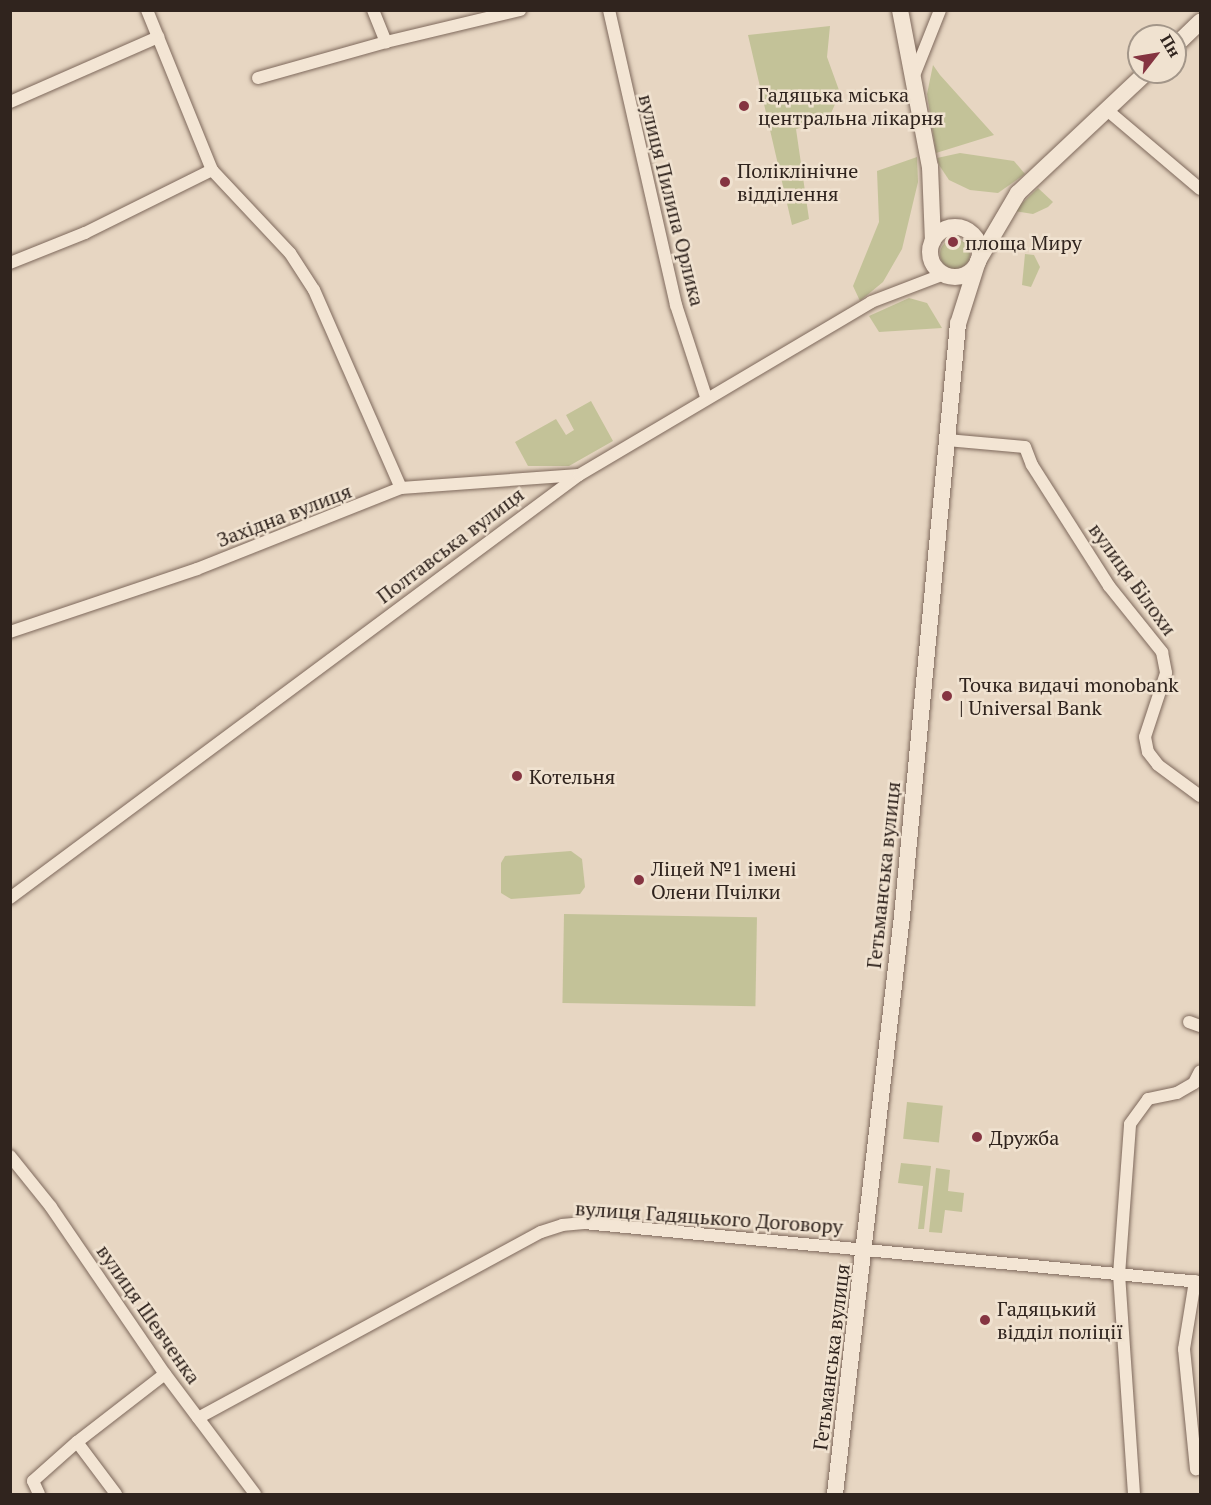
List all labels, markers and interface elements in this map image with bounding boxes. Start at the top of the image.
north arrow [1127,24,1187,84]
text: Пн [1155,30,1186,61]
place label: Гадяцька міська центральна лікарня [758,83,944,130]
street label: вулиця Пилипа Орлика [634,92,710,308]
marker: Гадяцька міська центральна лікарня [735,97,753,115]
place label: Поліклінічне відділення [737,158,858,205]
marker: Поліклінічне відділення [718,175,732,189]
place label: площа Миру [965,230,1082,254]
marker: площа Миру [946,235,960,249]
street label: Західна вулиця [213,478,355,552]
street label: Полтавська вулиця [372,482,528,608]
street label: вулиця Білохи [1084,518,1182,640]
place label: Точка видачі monobank | Universal Bank [959,672,1179,719]
marker: Точка видачі monobank | Universal Bank [940,689,954,703]
place label: Котельня [529,764,615,788]
marker: Котельня [510,769,524,783]
street label: Гетьманська вулиця [861,780,905,970]
place label: Ліцей №1 імені Олени Пчілки [651,856,797,903]
marker: Ліцей №1 імені Олени Пчілки [632,873,646,887]
place label: Дружба [989,1125,1059,1149]
marker: Дружба [970,1130,984,1144]
street label: вулиця Гадяцького Договору [574,1196,844,1238]
street label: вулиця Шевченка [92,1240,206,1388]
street label: Гетьманська вулиця [808,1262,854,1452]
place label: Гадяцький відділ поліції [997,1296,1123,1343]
marker: Гадяцький відділ поліції [978,1313,992,1327]

